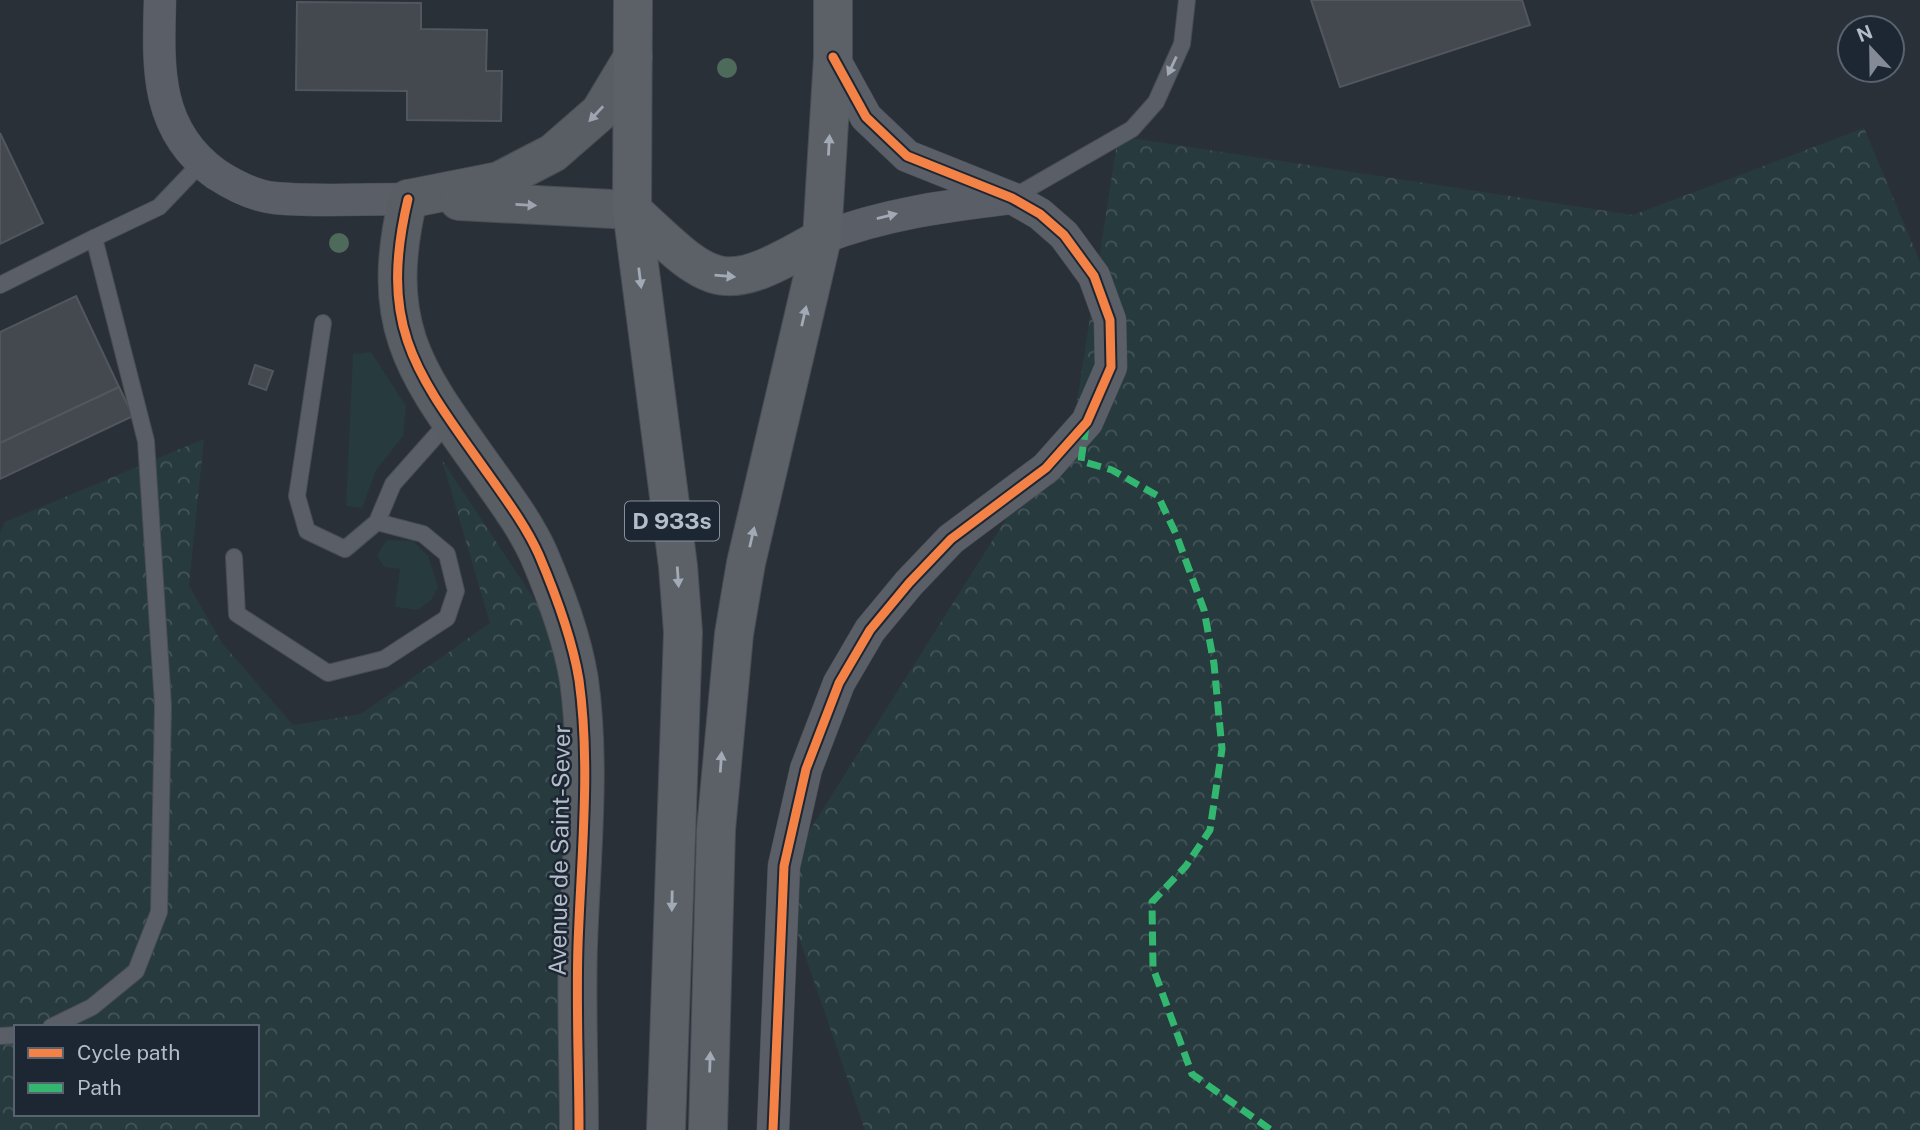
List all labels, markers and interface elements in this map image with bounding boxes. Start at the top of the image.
north arrow [1836,14,1906,84]
text: N [1854,20,1876,46]
one-way arrow [1166,56,1178,76]
one-way arrow [588,105,604,122]
one-way arrow [823,134,834,156]
one-way arrow [515,200,537,211]
one-way arrow [876,210,898,221]
one-way arrow [635,267,646,289]
one-way arrow [715,271,737,282]
one-way arrow [799,305,810,327]
road number: D 933s [625,502,719,540]
one-way arrow [746,526,757,548]
one-way arrow [673,566,684,588]
street label: Avenue de Saint-Sever [543,724,575,976]
one-way arrow [716,751,727,773]
one-way arrow [666,890,677,912]
legend [14,1025,259,1116]
text: Cycle path [77,1040,180,1065]
one-way arrow [704,1051,716,1073]
text: Path [77,1075,122,1100]

